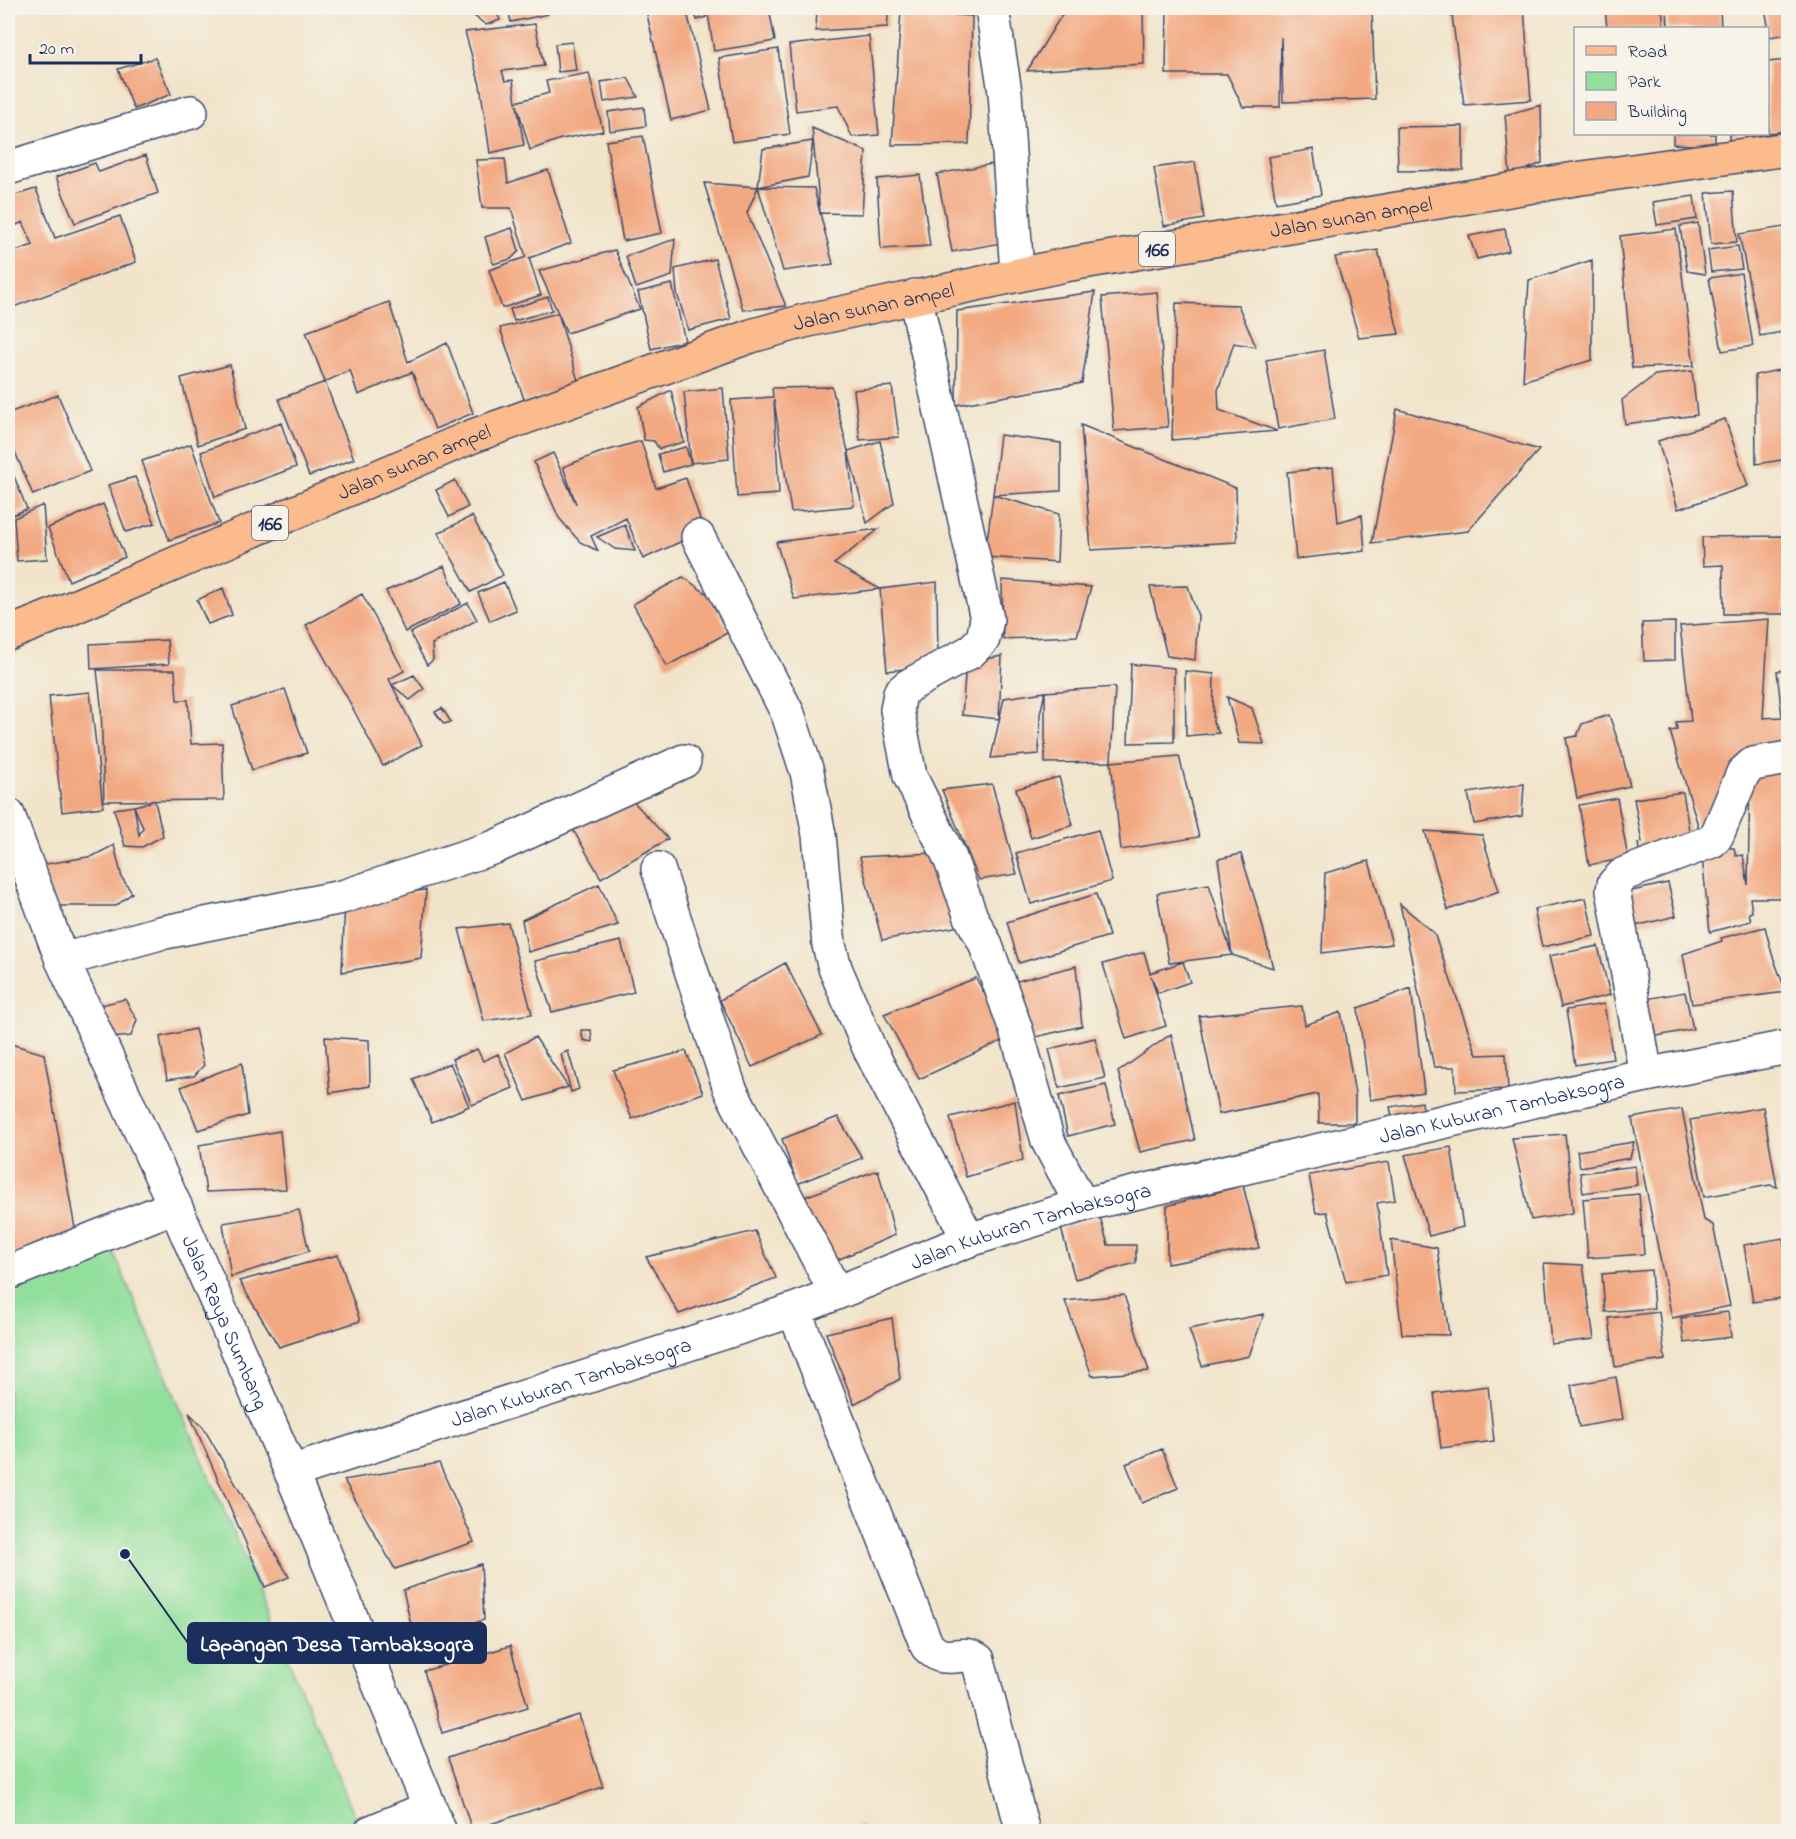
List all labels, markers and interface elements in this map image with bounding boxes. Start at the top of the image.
scale bar [30,27,141,65]
legend [1574,27,1769,135]
text: 20 m [39,37,74,63]
text: Road [1628,40,1667,66]
text: Park [1628,70,1661,96]
text: Building [1627,100,1687,127]
street label: Jalan sunan ampel [1268,190,1435,247]
road number: 166 [1139,232,1175,266]
street label: Jalan sunan ampel [790,276,957,340]
street label: Jalan sunan ampel [333,418,495,509]
road number: 166 [252,506,288,540]
street label: Jalan Kuburan Tambaksogra [1377,1067,1628,1153]
street label: Jalan Kuburan Tambaksogra [906,1177,1154,1279]
street label: Jalan Raya Sumbang [173,1231,275,1415]
street label: Jalan Kuburan Tambaksogra [447,1331,696,1437]
callout: Lapangan Desa Tambaksogra [188,1623,486,1663]
text: Lapangan Desa Tambaksogra [200,1630,474,1663]

